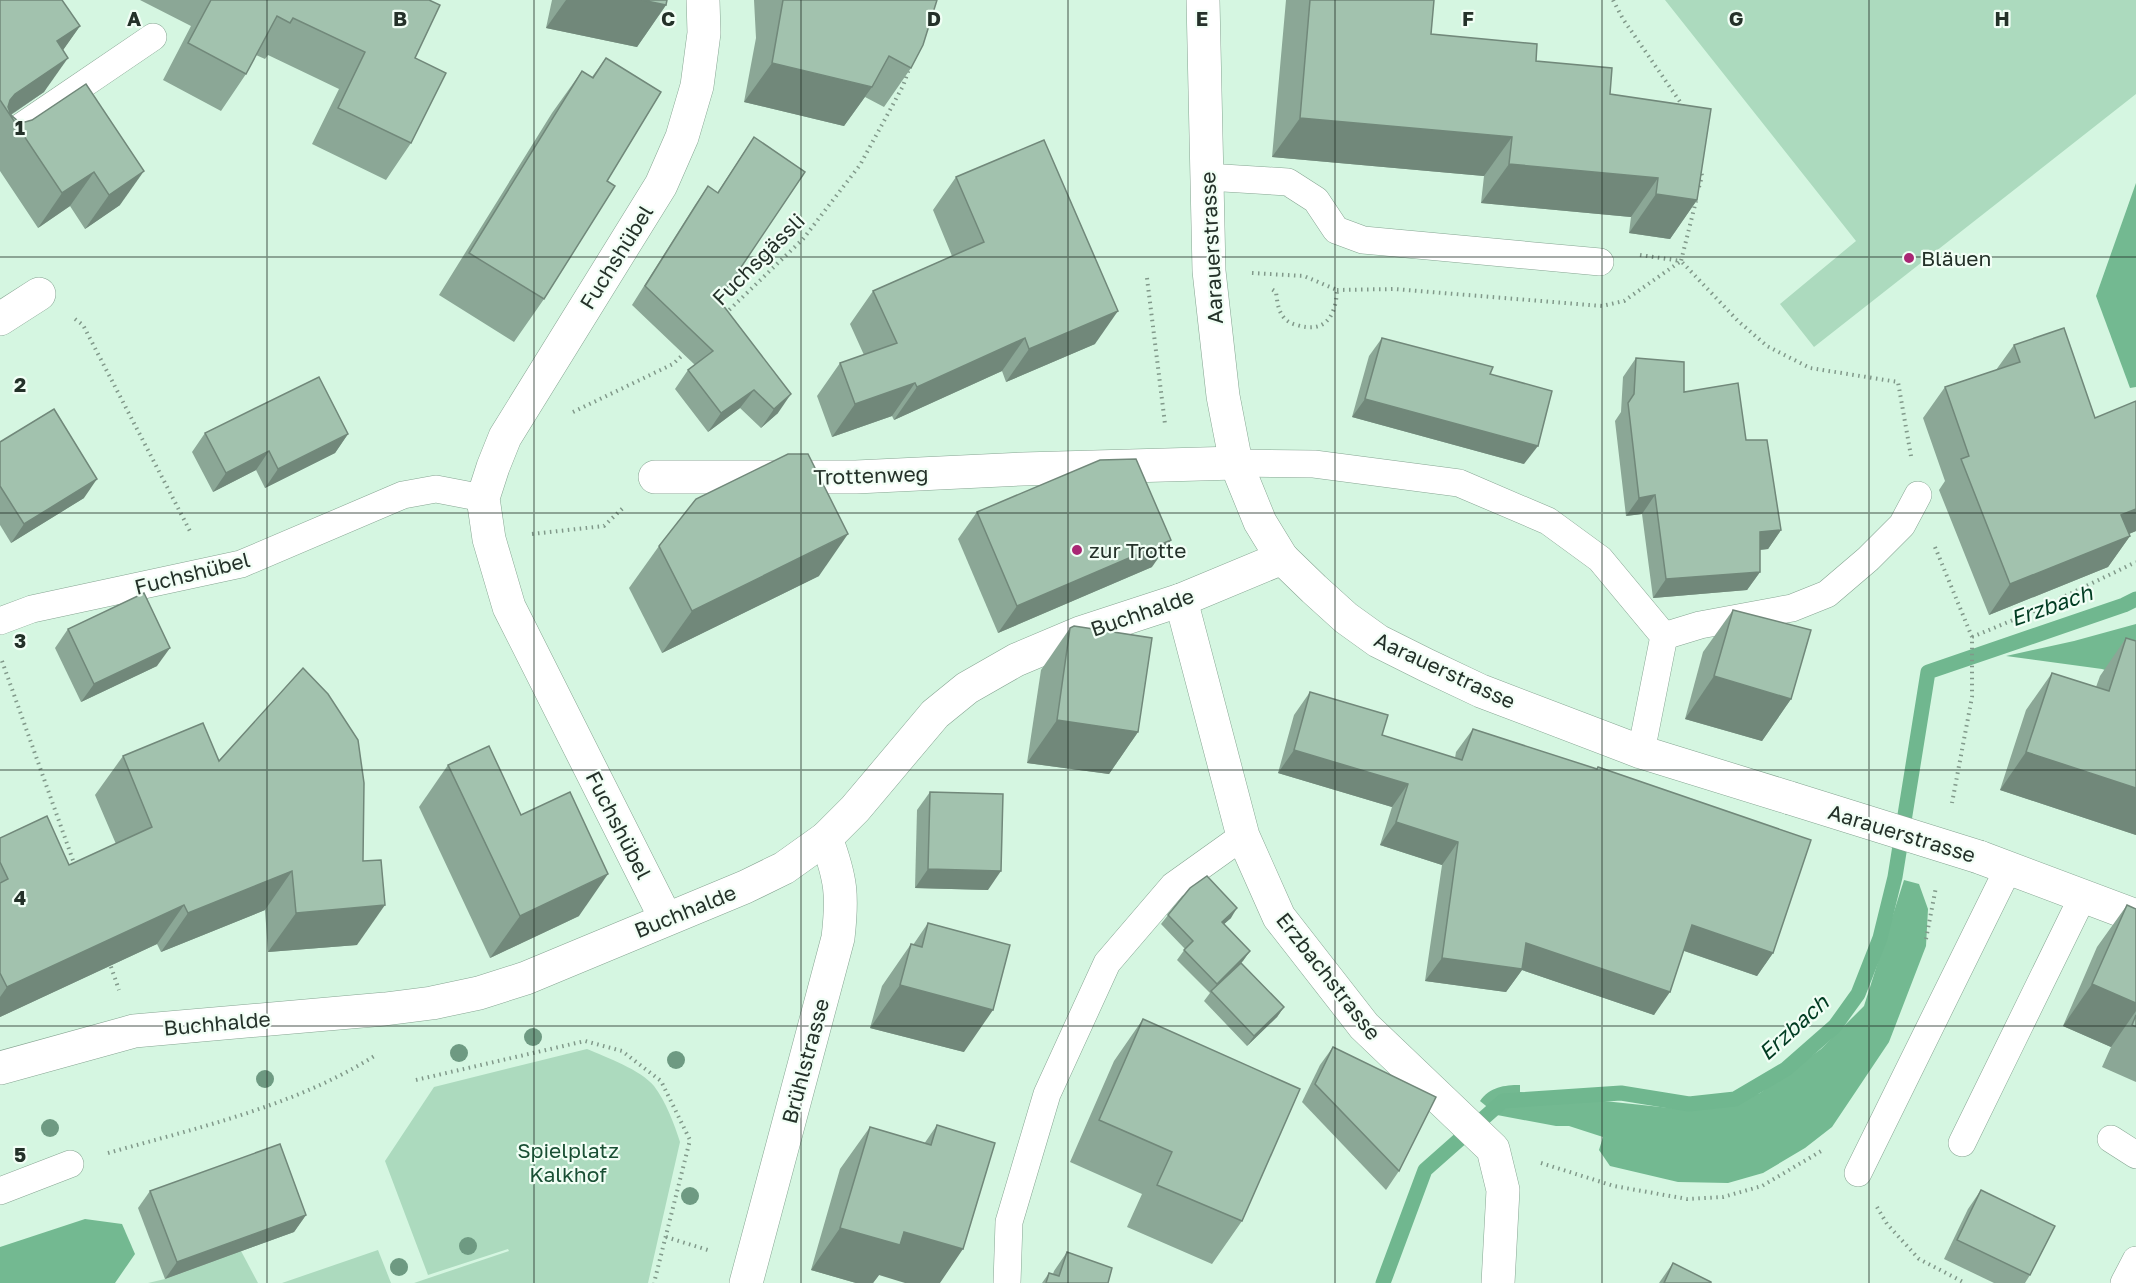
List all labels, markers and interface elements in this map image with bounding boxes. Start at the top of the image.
text: A [127,6,141,30]
text: B [393,6,407,30]
text: C [661,6,675,30]
text: D [927,6,941,30]
text: E [1196,6,1208,30]
text: F [1462,6,1474,30]
text: G [1729,6,1743,30]
text: H [1994,6,2010,30]
text: 1 [15,115,25,139]
street label: Aarauerstrasse [1194,171,1228,325]
street label: Fuchshübel [574,200,658,314]
street label: Fuchsgässli [706,207,810,311]
place label: Bläuen [1921,245,1991,271]
marker: Bläuen [1902,251,1916,265]
text: 2 [14,372,26,396]
street label: Trottenweg [813,460,929,490]
place label: zur Trotte [1089,537,1186,563]
marker: zur Trotte [1070,543,1084,557]
street label: Fuchshübel [132,546,252,600]
water label: Erzbach [2006,578,2097,632]
street label: Buchhalde [1087,582,1197,642]
street label: Aarauerstrasse [1370,626,1520,714]
text: 3 [14,628,26,652]
street label: Fuchshübel [581,766,657,884]
street label: Aarauerstrasse [1825,798,1979,868]
street label: Buchhalde [630,879,740,943]
text: 4 [14,885,26,909]
street label: Erzbachstrasse [1271,907,1387,1045]
water label: Erzbach [1752,988,1835,1065]
street label: Brühlstrasse [776,996,834,1126]
street label: Buchhalde [162,1005,272,1041]
park label: Spielplatz Kalkhof [517,1137,619,1187]
text: 5 [14,1142,26,1166]

